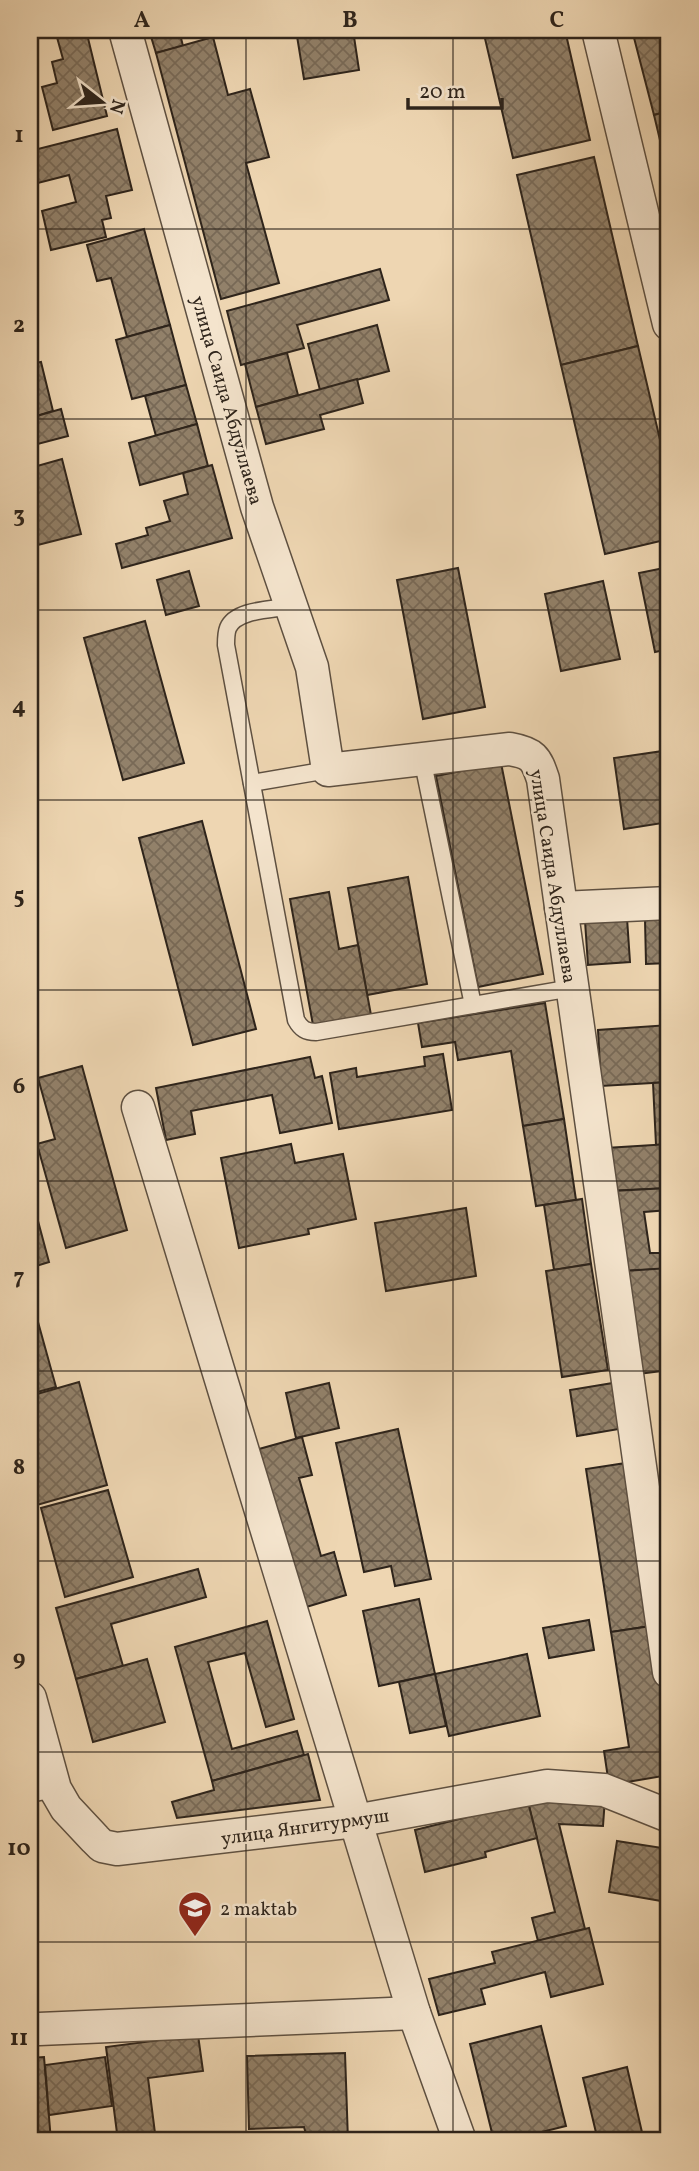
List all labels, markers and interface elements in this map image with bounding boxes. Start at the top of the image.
text: A [134,5,150,37]
text: B [342,5,358,37]
text: C [550,5,564,37]
north arrow [66,66,136,136]
scale bar [408,66,503,110]
text: 20 m [419,78,465,107]
text: N [102,96,131,117]
text: 1 [14,120,24,152]
street label: улица Саида Абдуллаева [184,293,268,508]
text: 2 [13,310,25,342]
text: 3 [13,500,25,532]
text: 4 [12,691,26,723]
street label: улица Саида Абдуллаева [522,768,582,985]
text: 5 [13,881,25,913]
text: 6 [13,1071,25,1103]
text: 7 [14,1262,25,1294]
text: 8 [13,1452,25,1484]
text: 9 [13,1643,25,1675]
street label: улица Янгитурмуш [220,1803,391,1853]
text: 10 [7,1833,31,1865]
school or university icon: 2 maktab [176,1889,214,1938]
place label: 2 maktab [220,1897,297,1923]
text: 11 [10,2023,28,2055]

